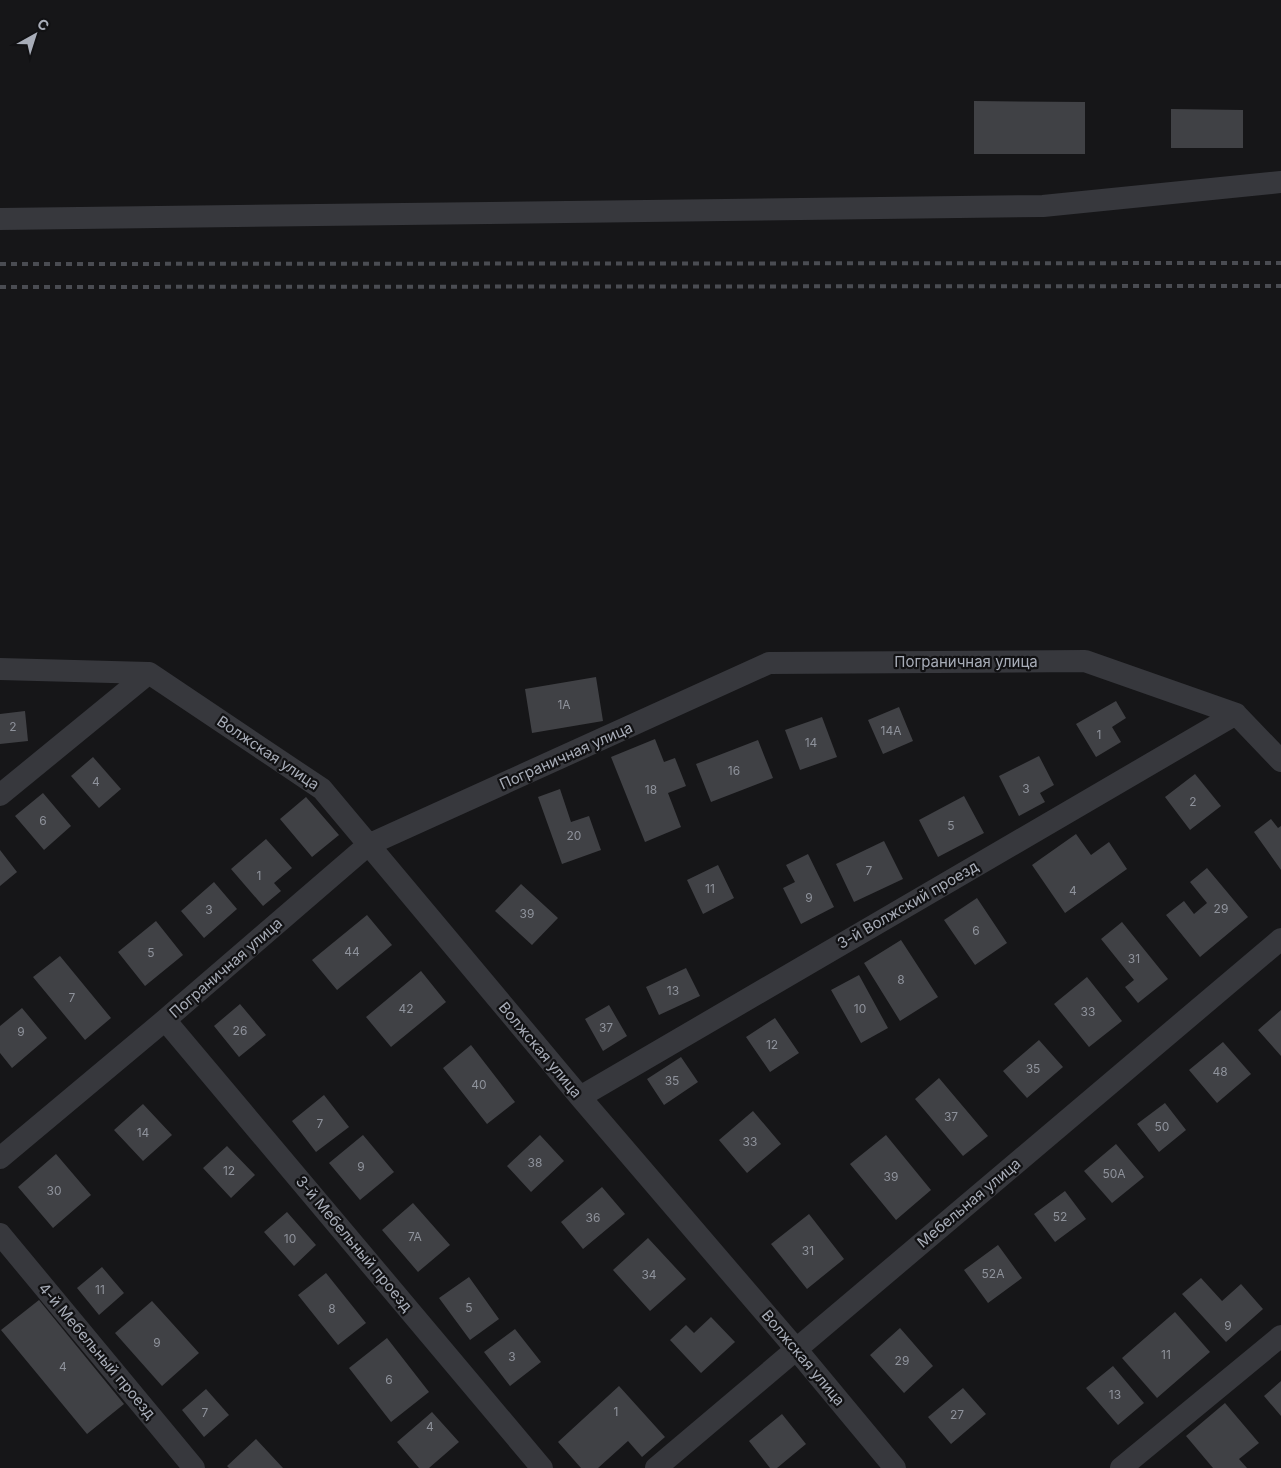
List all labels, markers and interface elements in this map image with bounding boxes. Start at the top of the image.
north arrow [10,10,60,60]
text: С [34,15,53,34]
street label: Пограничная улица [894,652,1038,671]
house number: 1А [557,697,571,712]
street label: Волжская улица [213,711,323,794]
street label: Пограничная улица [496,718,635,793]
house number: 2 [9,719,17,734]
house number: 14А [881,723,901,738]
house number: 1 [1097,727,1101,742]
house number: 14 [805,735,818,750]
house number: 16 [728,763,740,778]
house number: 4 [92,774,100,789]
house number: 3 [1022,781,1030,796]
house number: 18 [645,782,657,797]
house number: 2 [1189,794,1197,809]
house number: 6 [39,813,47,828]
house number: 5 [947,818,955,833]
house number: 20 [567,828,581,843]
street label: 3-й Волжский проезд [834,856,982,953]
house number: 7 [866,863,873,878]
house number: 1 [257,868,261,883]
house number: 11 [705,881,715,896]
house number: 4 [1069,883,1077,898]
house number: 9 [805,890,813,905]
house number: 29 [1214,901,1228,916]
house number: 3 [205,902,213,917]
house number: 39 [520,906,534,921]
street label: Пограничная улица [165,913,286,1022]
house number: 6 [972,923,980,938]
house number: 44 [344,944,360,959]
house number: 5 [147,945,155,960]
house number: 31 [1128,951,1140,966]
house number: 8 [897,972,905,987]
house number: 13 [667,983,679,998]
house number: 7 [69,990,76,1005]
street label: Волжская улица [495,998,586,1102]
house number: 42 [398,1001,414,1016]
house number: 10 [854,1001,866,1016]
house number: 33 [1081,1004,1095,1019]
house number: 37 [599,1020,613,1035]
house number: 26 [233,1023,247,1038]
house number: 9 [17,1024,25,1039]
house number: 12 [766,1037,778,1052]
house number: 35 [1026,1061,1040,1076]
house number: 48 [1212,1064,1228,1079]
house number: 35 [665,1073,679,1088]
house number: 40 [471,1077,487,1092]
house number: 37 [944,1109,958,1124]
house number: 7 [317,1116,324,1131]
house number: 50 [1155,1119,1169,1134]
house number: 14 [137,1125,150,1140]
house number: 33 [743,1134,757,1149]
street label: Мебельная улица [913,1154,1024,1251]
house number: 38 [528,1155,542,1170]
house number: 9 [357,1159,365,1174]
house number: 12 [223,1163,235,1178]
house number: 50А [1102,1166,1126,1181]
house number: 39 [884,1169,898,1184]
street label: 3-й Мебельный проезд [292,1172,417,1316]
house number: 30 [47,1183,61,1198]
house number: 52 [1053,1209,1067,1224]
house number: 36 [586,1210,600,1225]
house number: 7А [408,1229,422,1244]
house number: 10 [284,1231,296,1246]
house number: 31 [802,1243,814,1258]
house number: 52А [982,1266,1004,1281]
house number: 34 [641,1267,657,1282]
street label: 4-й Мебельный проезд [35,1279,159,1423]
house number: 11 [95,1282,105,1297]
house number: 5 [465,1300,473,1315]
house number: 8 [328,1301,336,1316]
street label: Волжская улица [758,1306,849,1410]
house number: 9 [1224,1318,1232,1333]
house number: 9 [153,1335,161,1350]
house number: 11 [1161,1347,1171,1362]
house number: 3 [508,1349,516,1364]
house number: 29 [895,1353,909,1368]
house number: 4 [59,1360,67,1374]
house number: 6 [385,1372,393,1387]
house number: 13 [1109,1387,1121,1402]
house number: 1 [614,1404,618,1419]
house number: 7 [202,1405,209,1420]
house number: 27 [950,1407,964,1422]
house number: 4 [426,1419,434,1434]

